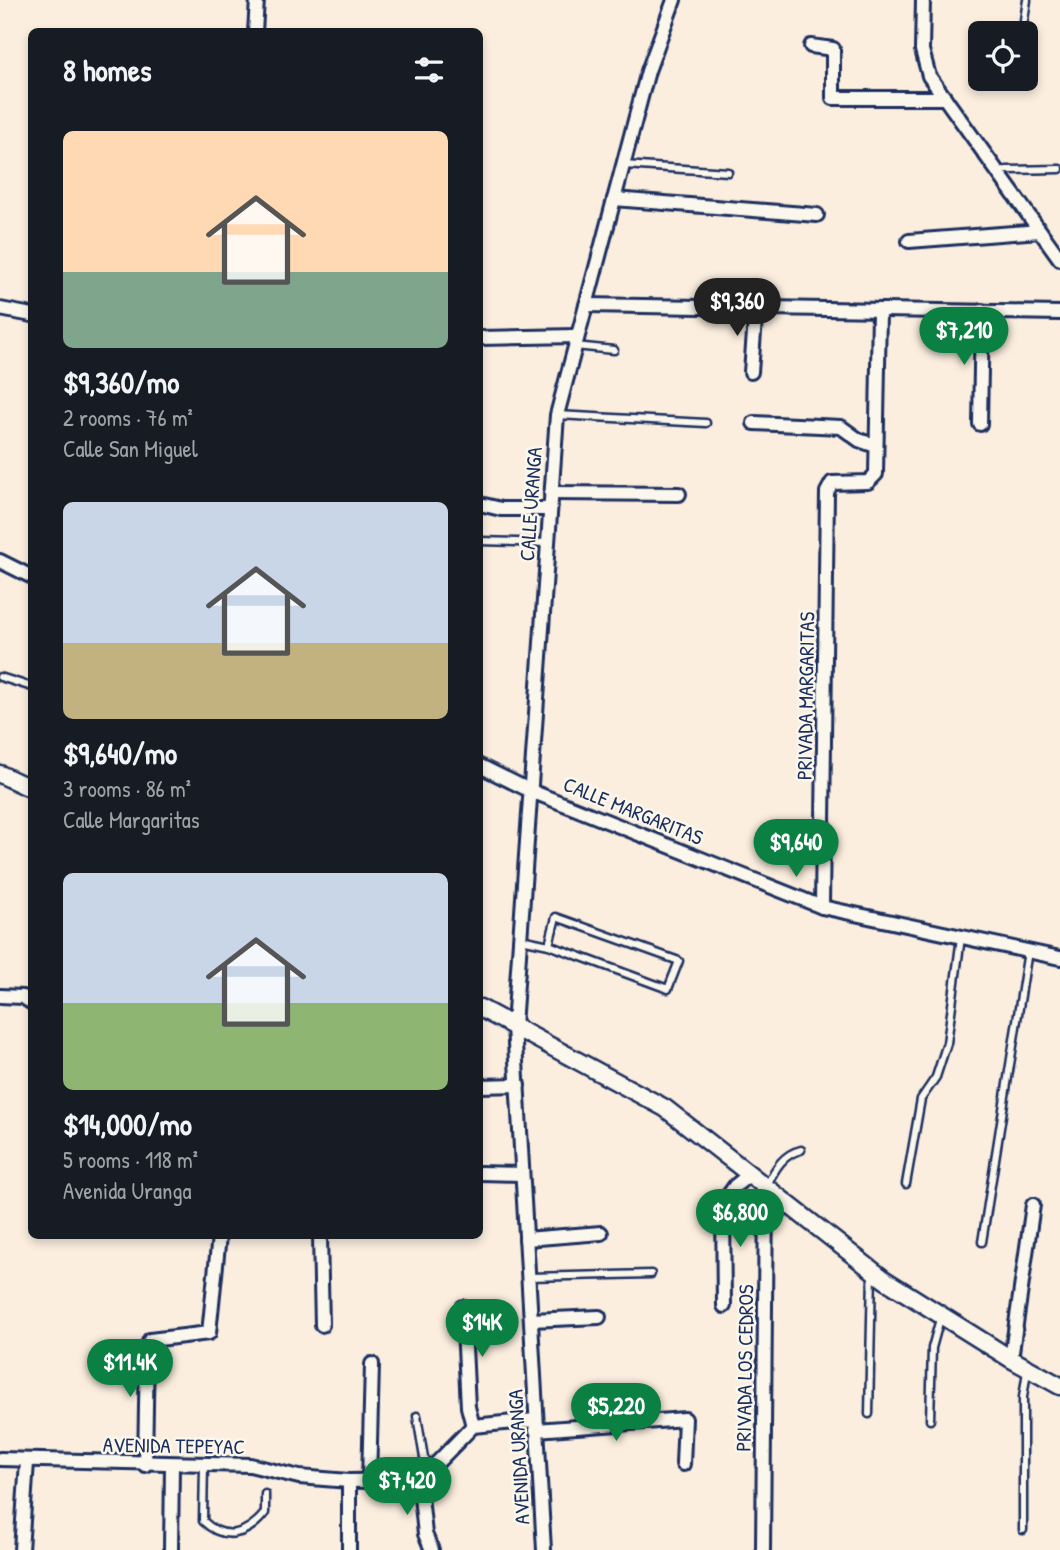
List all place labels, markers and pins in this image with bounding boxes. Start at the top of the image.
pin: $9,360 [680,278,794,338]
pin: $7,210 [907,308,1021,367]
pin: $9,640 [739,820,853,879]
pin: $6,800 [683,1190,797,1249]
pin: $14K [441,1300,523,1359]
pin: $11.4K [73,1340,187,1399]
pin: $5,220 [559,1384,673,1443]
pin: $7,420 [350,1458,464,1517]

